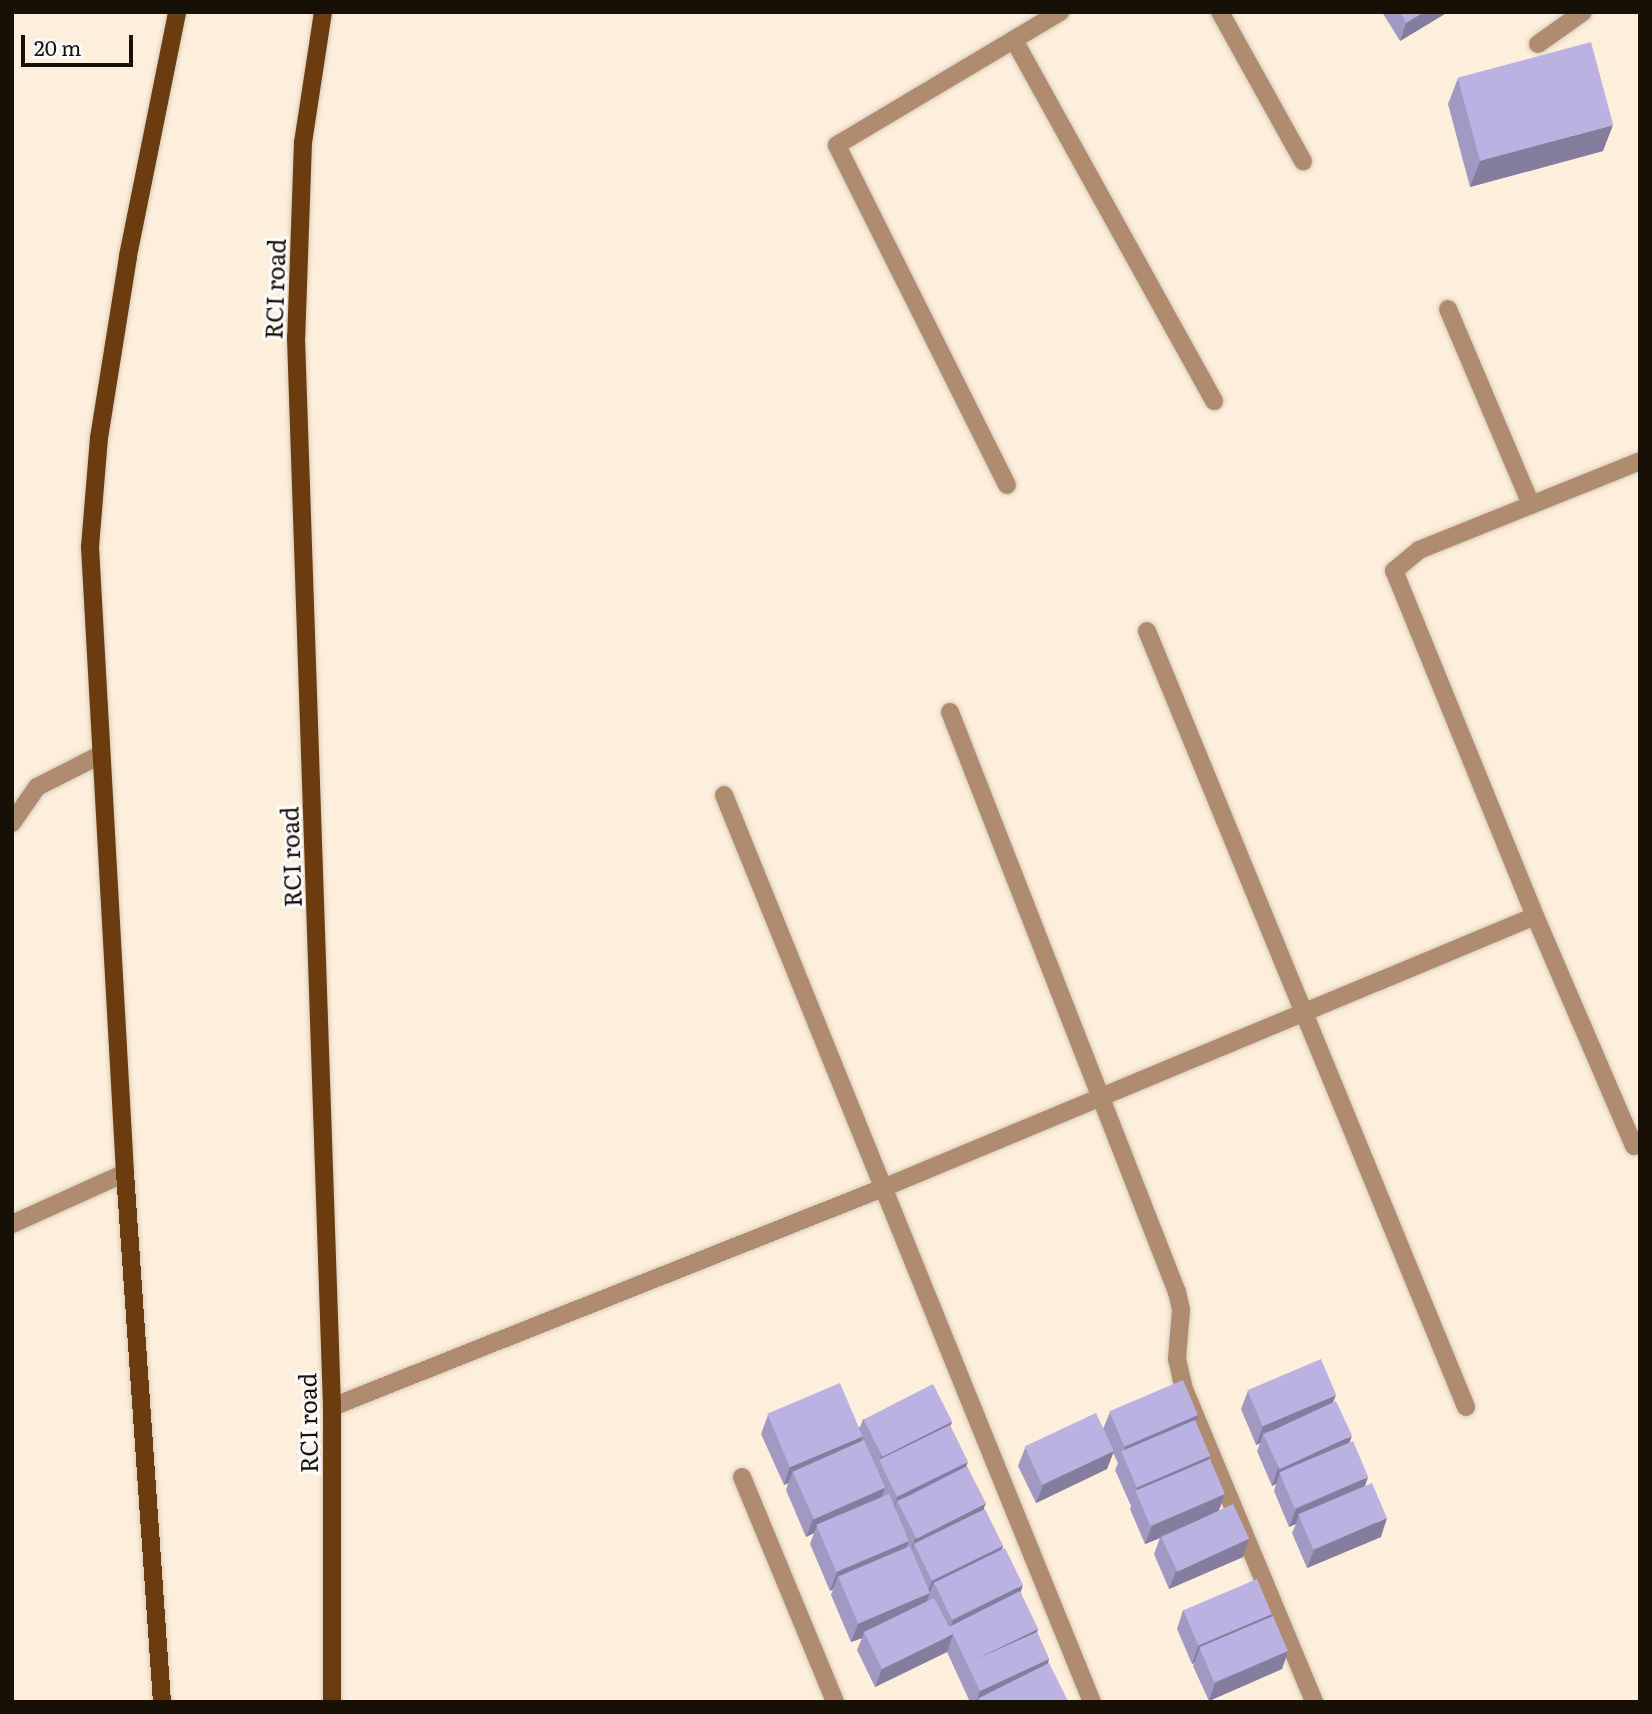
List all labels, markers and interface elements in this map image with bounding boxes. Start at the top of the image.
scale bar [24,21,136,65]
text: 20 m [34,31,81,62]
street label: RCI road [258,238,290,340]
street label: RCI road [274,806,306,908]
street label: RCI road [292,1372,322,1474]

